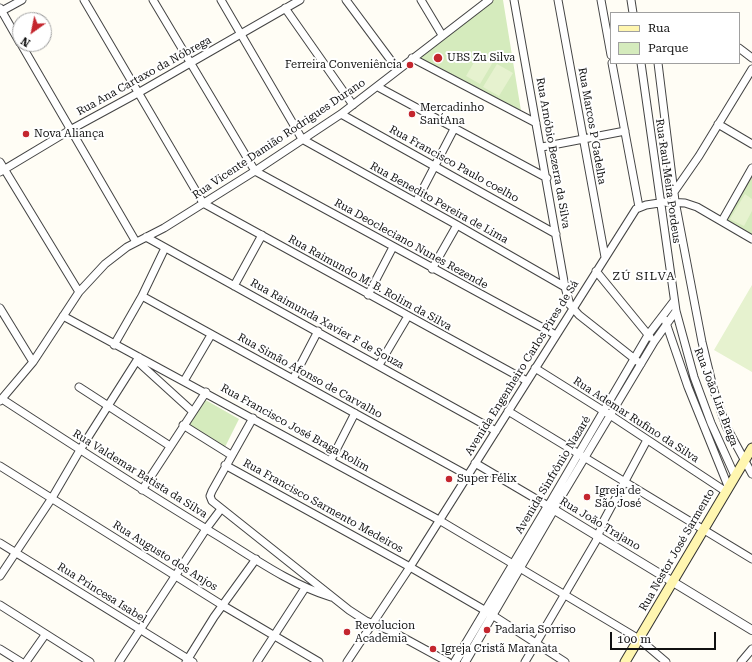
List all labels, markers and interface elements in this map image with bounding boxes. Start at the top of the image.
north arrow [12,12,52,52]
legend [610,12,740,64]
text: Rua [648,21,670,35]
street label: Rua Ana Cartaxo da Nóbrega [74,33,214,119]
text: N [19,34,33,49]
text: Parque [648,41,688,55]
place label: UBS Zu Silva [447,51,515,65]
marker: UBS Zu Silva [432,52,444,64]
place label: Ferreira Conveniência [285,58,402,72]
marker: Ferreira Conveniência [405,60,415,70]
street label: Rua Marcos P Gadelha [575,66,609,186]
street label: Rua Vicente Damião Rodrigues Durano [190,76,368,202]
street label: Rua Arnóbio Bezerra da Silva [533,76,573,230]
place label: Mercadinho Sant´Ana [420,101,484,127]
marker: Mercadinho Sant´Ana [407,109,417,119]
street label: Rua Raul Meira Pordeus [653,118,683,244]
street label: Rua Francisco Paulo coelho [387,123,521,205]
place label: Nova Aliança [34,127,104,141]
marker: Nova Aliança [21,129,31,139]
street label: Rua Benedito Pereira de Lima [368,159,510,247]
street label: Rua Deocleciano Nunes Rezende [332,196,490,292]
street label: Rua Raimundo M. B. Rolim da Silva [286,232,454,334]
district label: ZÚ SILVA [612,269,676,283]
street label: Rua Raimunda Xavier F de Souza [248,276,406,372]
street label: Avenida Engenheiro Carlos Pires de Sá [462,278,582,458]
street label: Rua Simão Afonso de Carvalho [235,331,385,421]
street label: Rua João Lira Braga [691,346,741,448]
street label: Rua Ademar Rufino da Silva [571,374,701,466]
street label: Rua Francisco José Braga Rolim [218,381,372,475]
street label: Avenida Sinfrônio Nazaré [513,414,593,536]
street label: Rua Valdemar Batista da Silva [70,427,210,521]
street label: Rua Francisco Sarmento Medeiros [241,456,405,556]
place label: Super Félix [457,472,517,486]
marker: Super Félix [444,474,454,484]
place label: Igreja de São José [595,484,641,510]
street label: Rua Nestor José Sarmento [636,486,718,614]
marker: Igreja de São José [582,492,592,502]
street label: Rua João Trajano [557,495,643,553]
street label: Rua Augusto dos Anjos [110,518,220,594]
street label: Rua Princesa Isabel [55,560,149,626]
place label: Revolucion Academia [355,619,415,645]
place label: Padaria Sorriso [495,623,576,637]
scale bar [612,624,718,650]
marker: Padaria Sorriso [482,625,492,635]
marker: Revolucion Academia [342,627,352,637]
text: 100 m [617,632,651,646]
place label: Igreja Cristã Maranata [441,642,558,656]
marker: Igreja Cristã Maranata [428,644,438,654]

